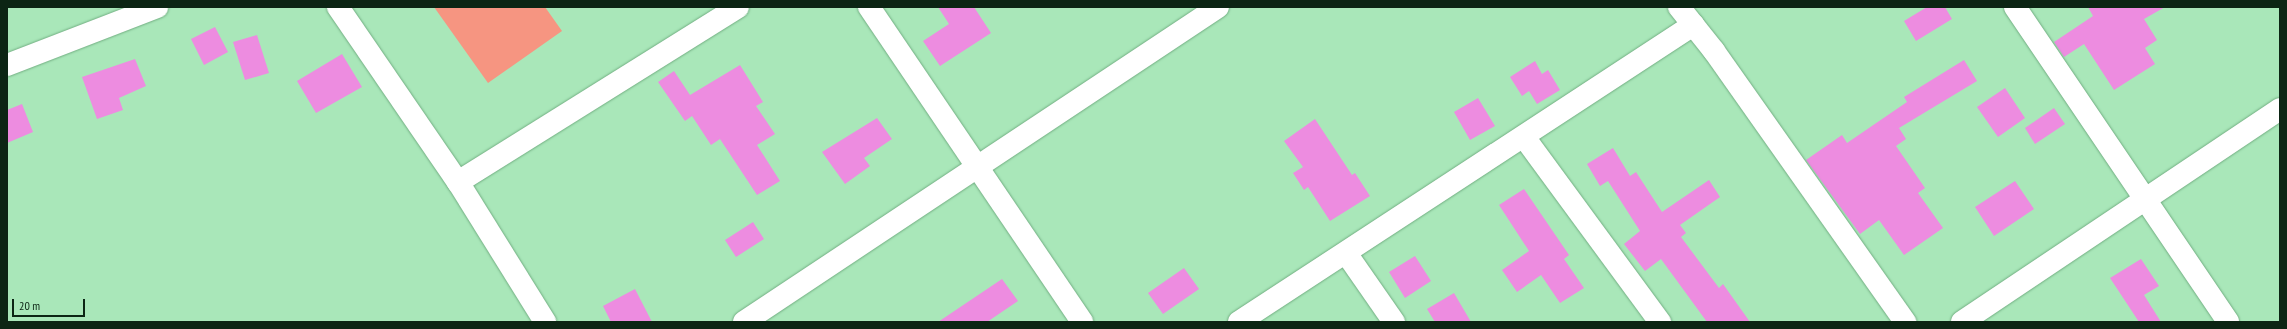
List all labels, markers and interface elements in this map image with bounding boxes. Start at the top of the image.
scale bar [14,291,87,317]
text: 20 m [19,298,40,313]

